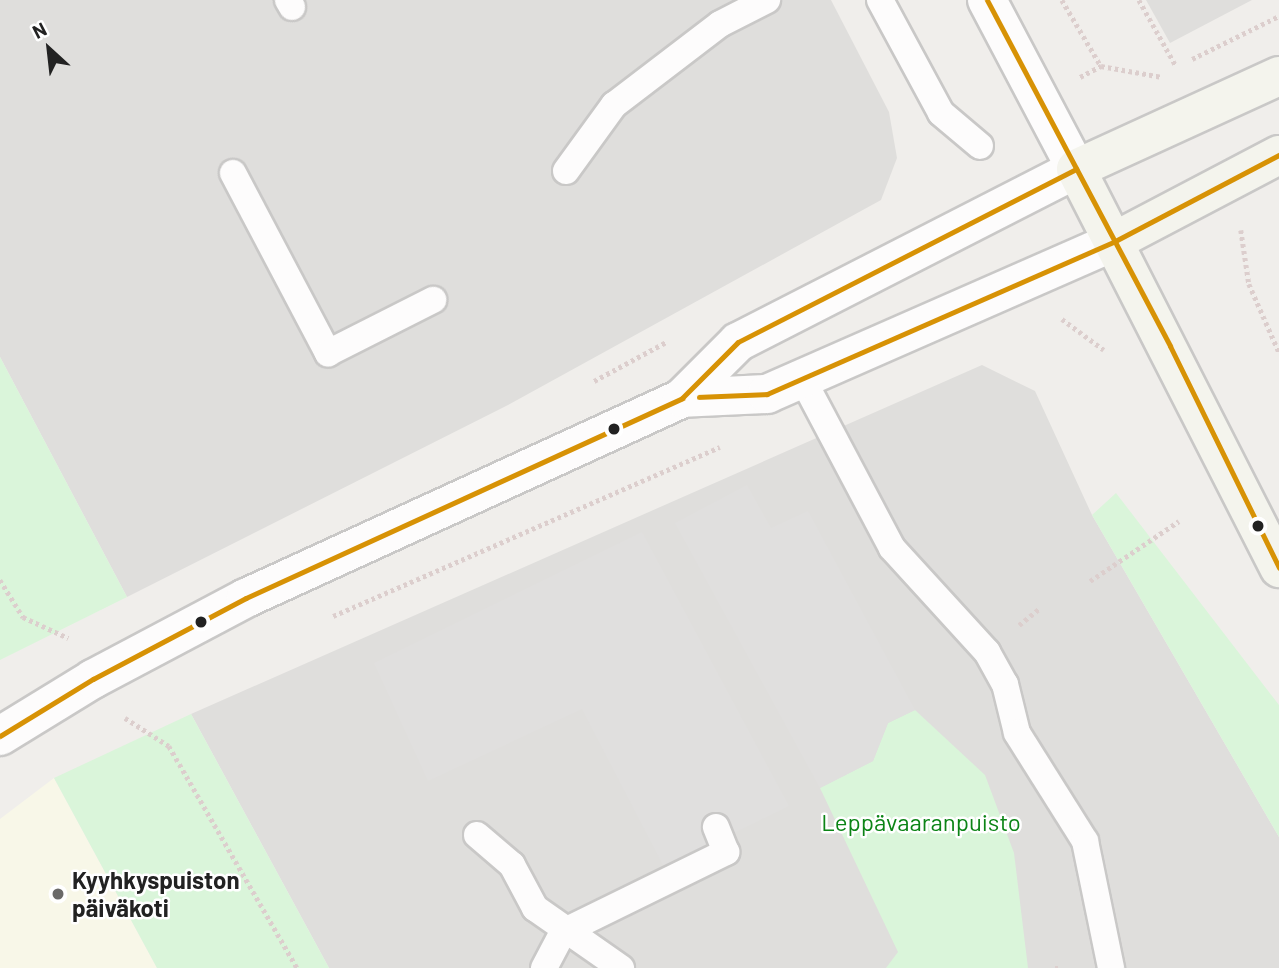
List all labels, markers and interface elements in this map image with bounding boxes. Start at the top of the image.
north arrow [14,14,84,84]
text: N [28,17,50,43]
unlabelled marker [607,422,621,436]
unlabelled marker [1251,519,1265,533]
unlabelled marker [194,615,208,629]
park label: Leppävaaranpuisto [821,808,1021,836]
place label: Kyyhkyspuiston päiväkoti [72,866,240,922]
marker: Kyyhkyspuiston päiväkoti [50,886,66,902]

